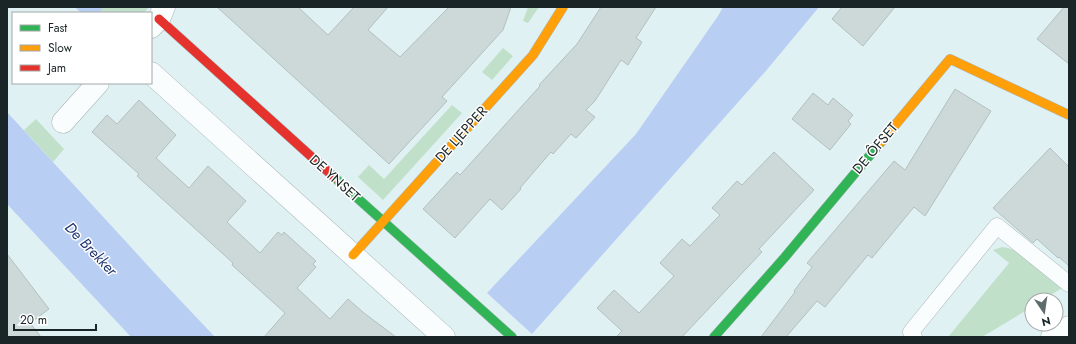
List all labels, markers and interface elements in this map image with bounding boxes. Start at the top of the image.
legend [12,12,152,84]
text: Fast [48,19,67,37]
text: Slow [48,39,73,57]
text: Jam [46,59,66,77]
street label: DE LJEPPER [430,101,492,167]
street label: DE ÔFSET [848,118,903,178]
street label: DE YNSET [305,150,365,207]
water label: De Brekker [60,217,123,282]
north arrow [1024,292,1064,332]
scale bar [14,306,96,332]
text: 20 m [20,311,47,329]
text: N [1040,313,1052,331]

